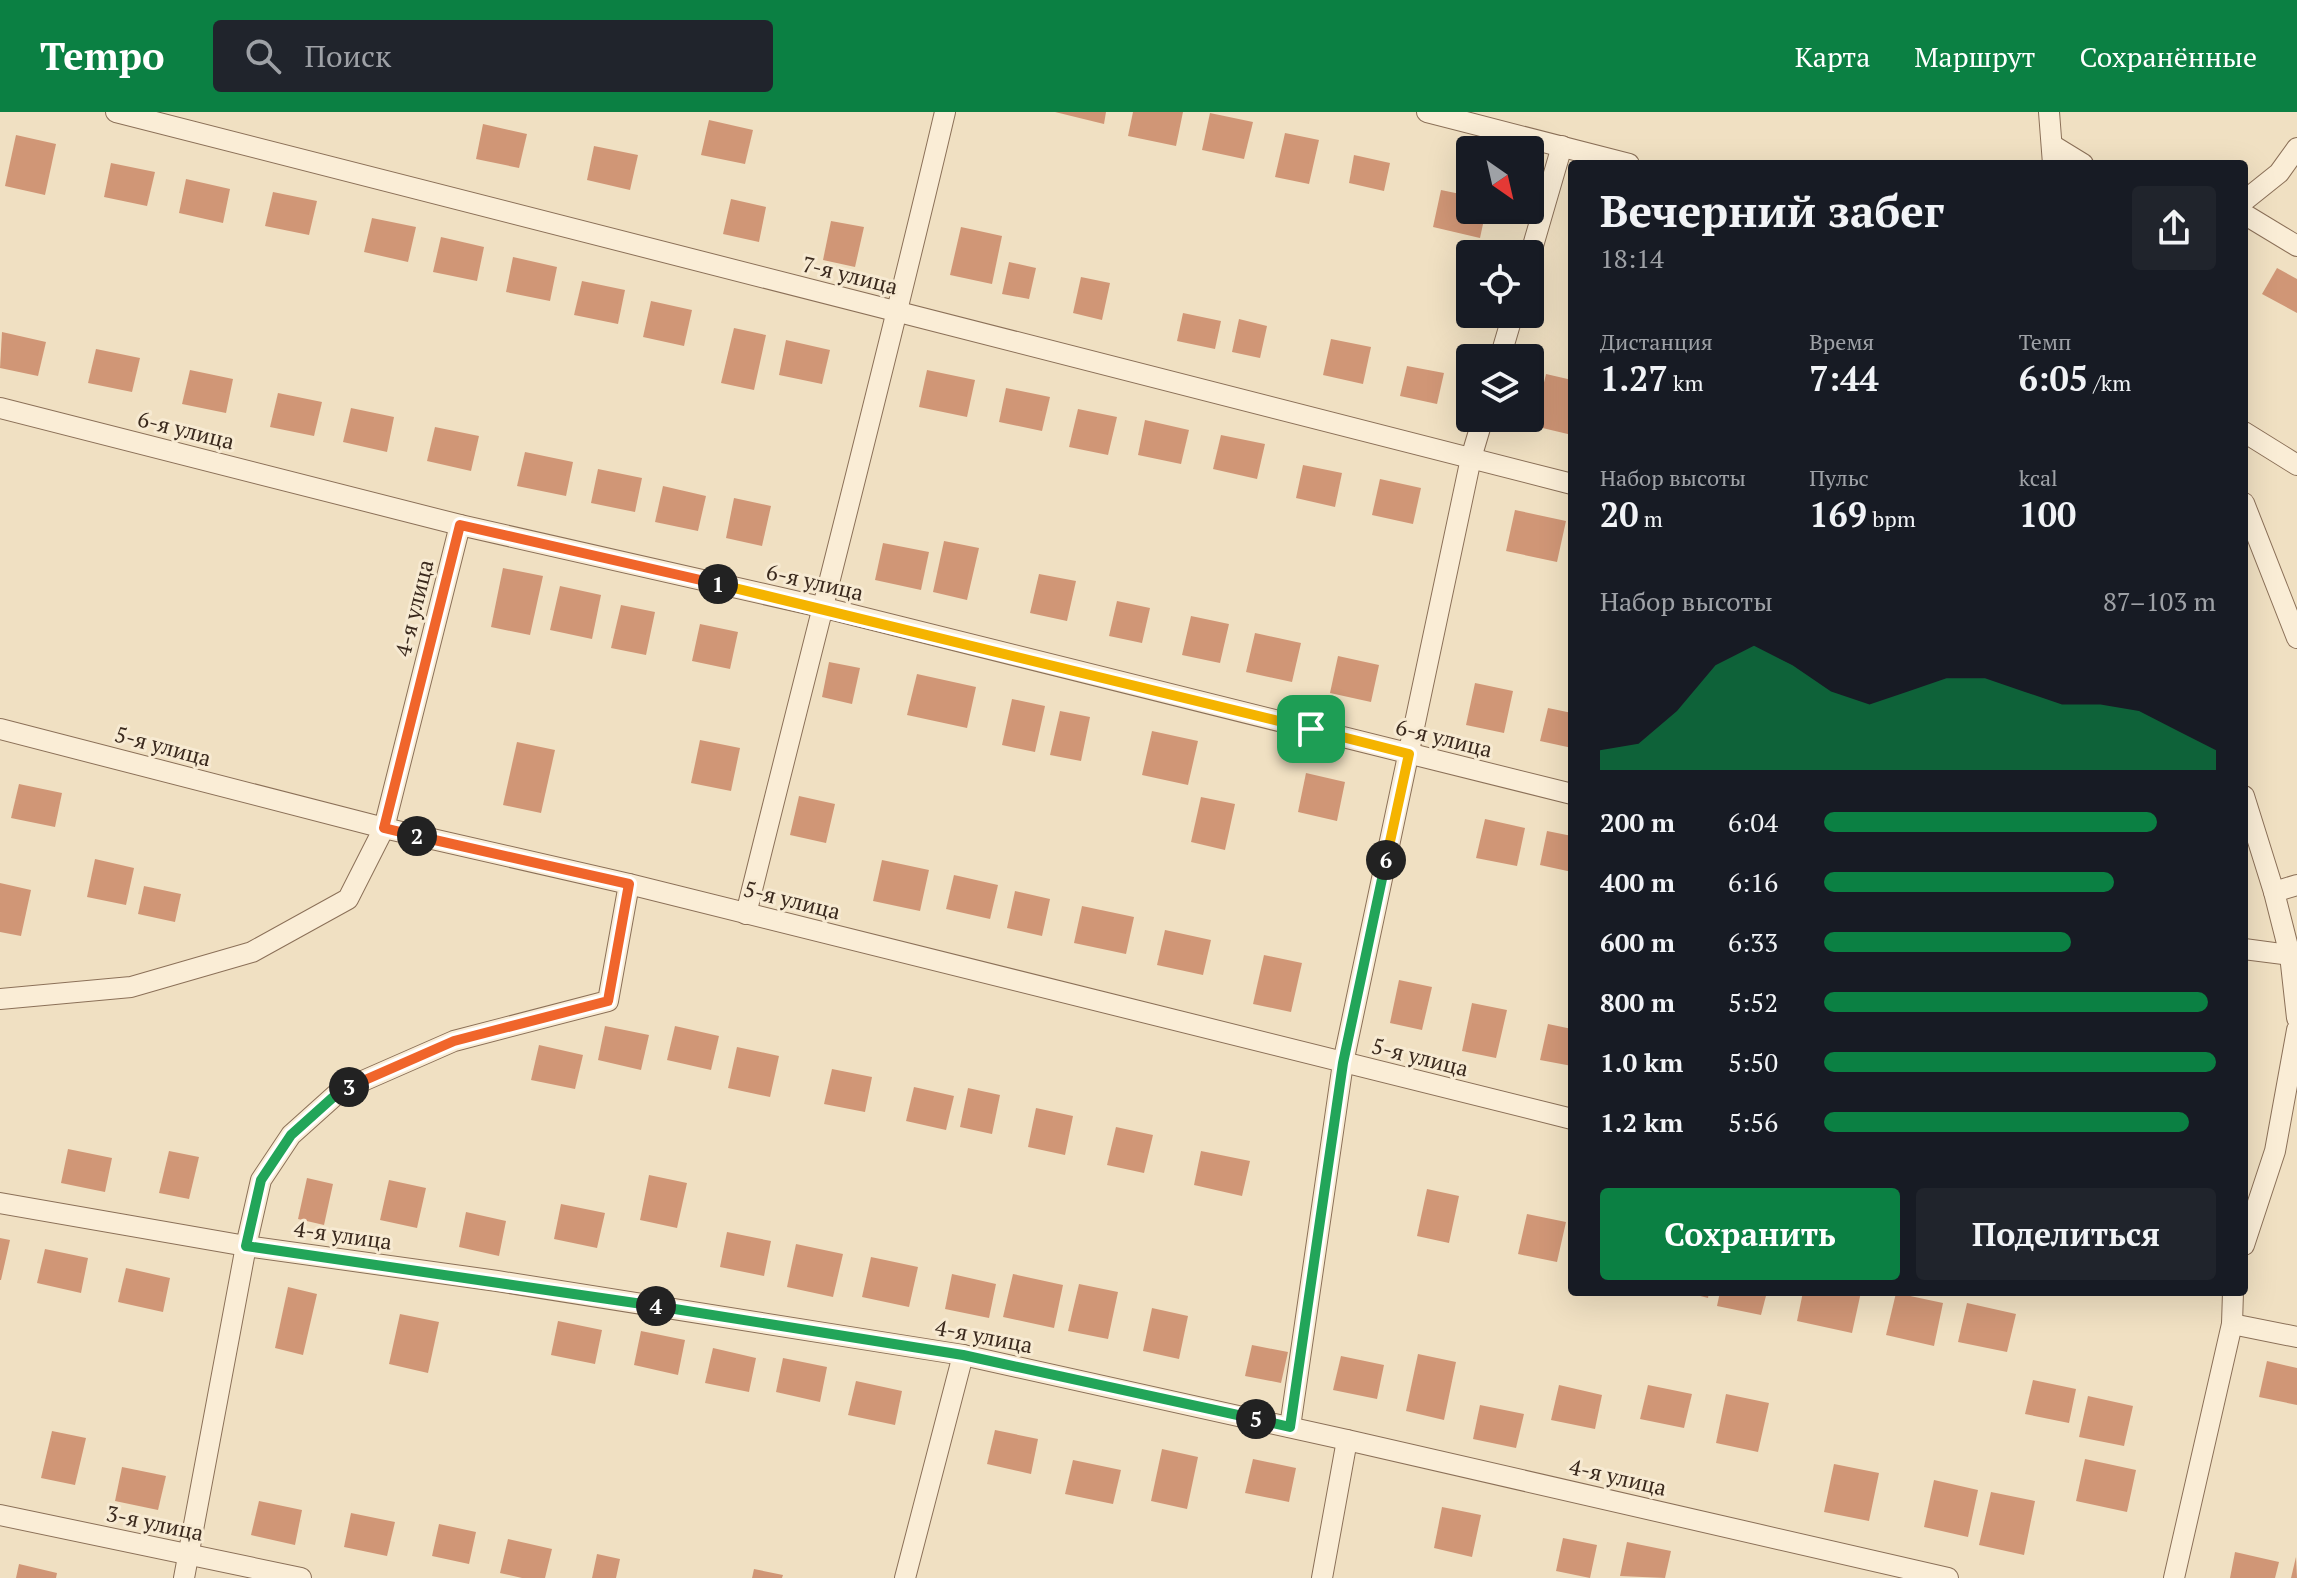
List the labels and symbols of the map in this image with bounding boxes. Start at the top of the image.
north arrow [1456,136,1544,224]
street label: 7-я улица [799,249,901,300]
street label: 6-я улица [135,404,238,456]
street label: 4-я улица [388,556,440,659]
street label: 6-я улица [764,556,866,607]
pin: 1 [698,564,738,604]
pin [1277,695,1345,763]
street label: 6-я улица [1393,712,1496,764]
street label: 5-я улица [112,719,215,772]
pin: 2 [397,816,437,856]
pin: 6 [1366,840,1406,880]
street label: 5-я улица [741,874,844,926]
street label: 5-я улица [1369,1031,1472,1083]
pin: 3 [329,1067,369,1107]
street label: 4-я улица [292,1213,394,1256]
pin: 4 [636,1286,676,1326]
street label: 4-я улица [933,1312,1035,1359]
pin: 5 [1236,1399,1276,1439]
street label: 4-я улица [1567,1451,1669,1502]
street label: 3-я улица [104,1498,206,1547]

